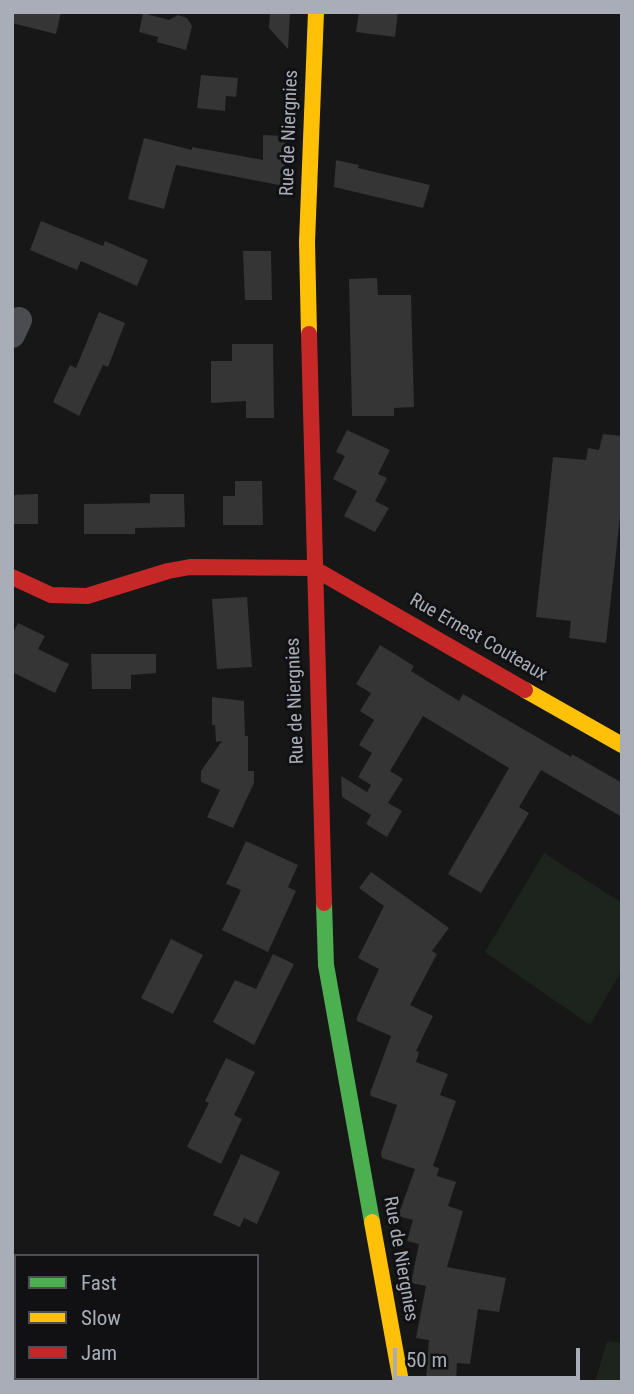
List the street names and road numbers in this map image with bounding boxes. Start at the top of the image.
street label: Rue de Niergnies [276,69,304,197]
street label: Rue Ernest Couteaux [405,589,551,687]
street label: Rue de Niergnies [282,637,310,765]
street label: Rue de Niergnies [378,1195,422,1323]

